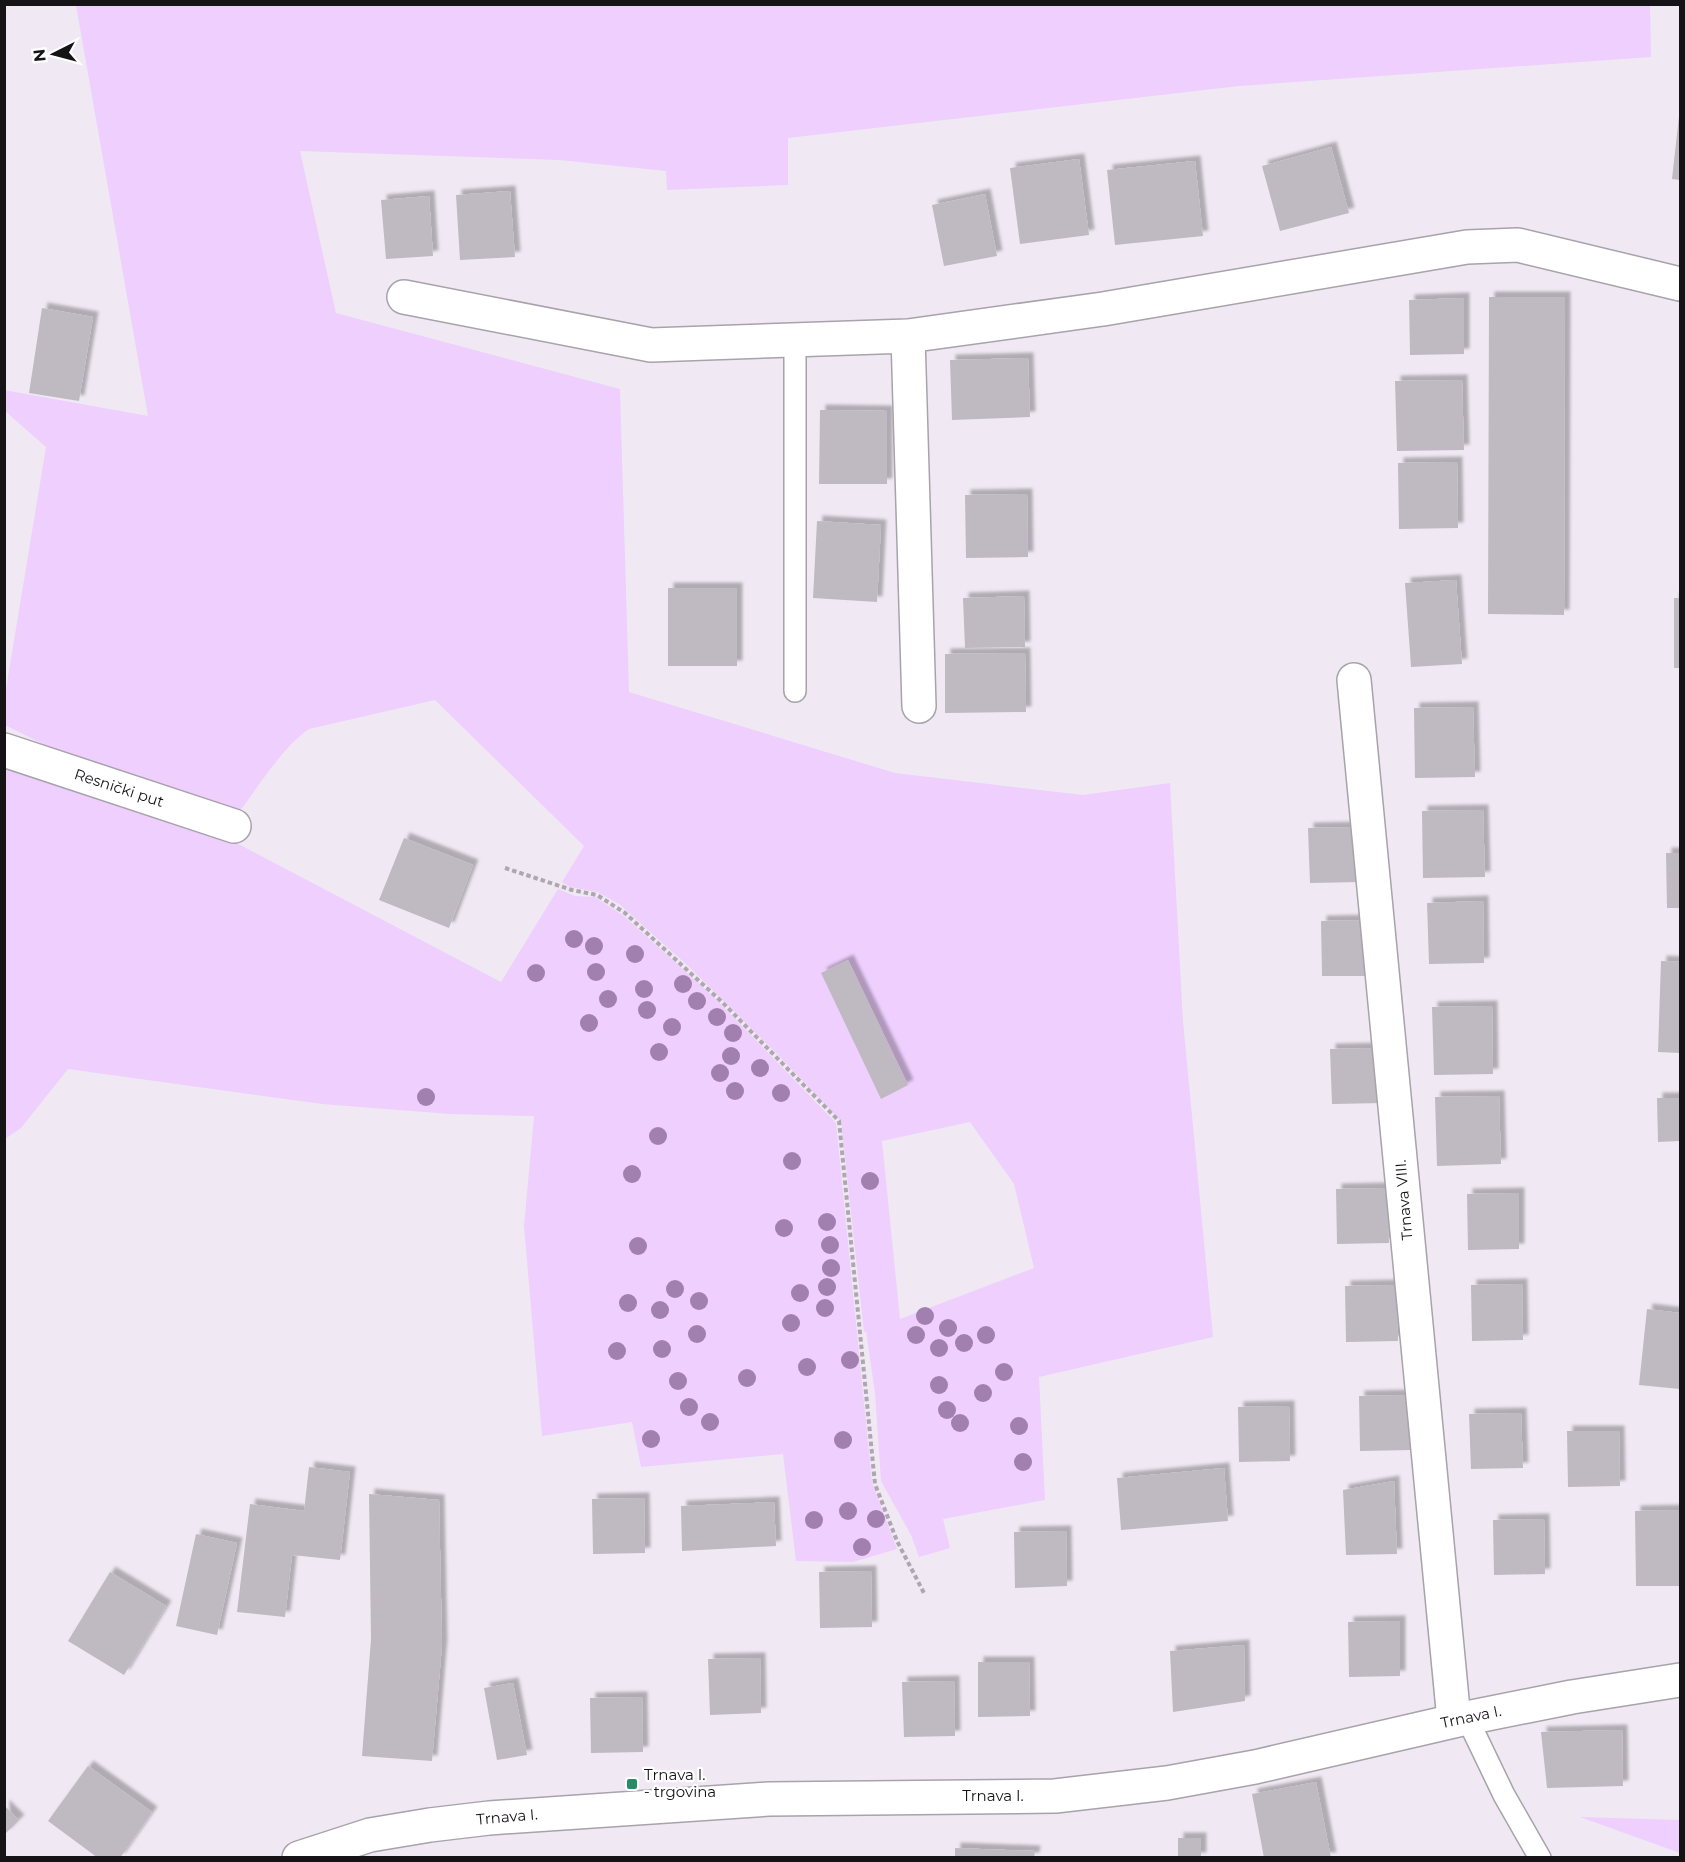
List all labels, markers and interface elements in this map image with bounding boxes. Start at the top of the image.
north arrow [24,24,84,84]
text: N [29,48,50,63]
street label: Resnički put [72,764,166,811]
street label: Trnava VIII. [1391,1159,1416,1241]
street label: Trnava I. [1439,1701,1503,1732]
place label: Trnava I. - trgovina [644,1765,716,1801]
marker: Trnava I. - trgovina [625,1777,639,1791]
street label: Trnava I. [962,1786,1024,1805]
street label: Trnava I. [476,1804,538,1829]

